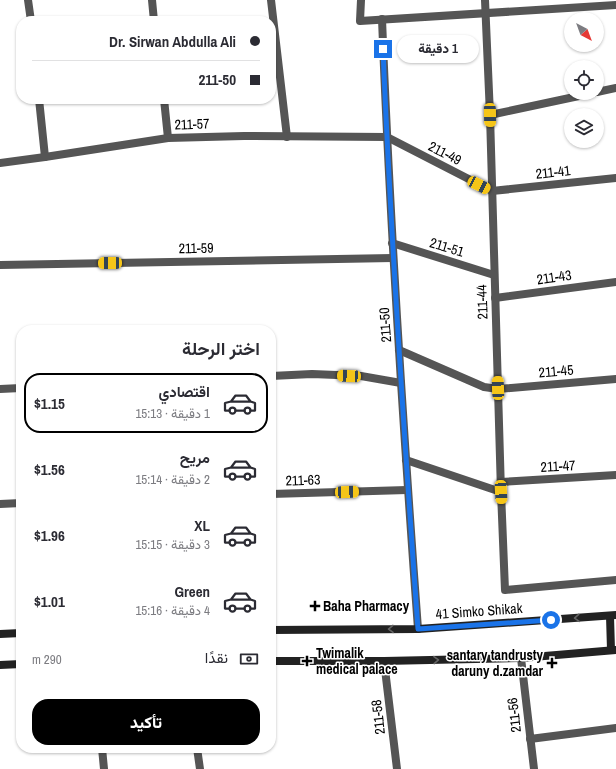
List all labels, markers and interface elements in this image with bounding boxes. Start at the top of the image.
north arrow [564,12,604,52]
map controls [564,12,604,148]
text: Dr. Sirwan Abdulla Ali [109,31,236,52]
callout: 1 دقيقة [397,35,479,63]
route end [374,40,392,58]
text: 1 دقيقة [418,40,458,57]
button: locate [564,60,604,100]
text: 211-50 [198,69,236,90]
car [484,103,496,127]
button: layers [564,108,604,148]
street label: 211-57 [174,114,210,134]
street label: 211-49 [425,137,465,169]
street label: 211-41 [535,161,572,183]
car [466,174,492,196]
street label: 211-51 [428,233,467,261]
street label: 211-59 [178,239,214,257]
car [98,257,122,269]
street label: 211-43 [535,266,573,288]
street label: 211-44 [472,284,492,320]
street label: 211-50 [375,307,395,343]
text: اختر الرحلة [182,336,260,361]
street label: 211-45 [538,361,574,381]
car [337,369,361,383]
car [492,376,504,400]
text: اقتصادي [158,381,210,402]
icon: car [222,385,258,421]
text: $1.15 [34,393,65,414]
text: 1 دقيقة · 15:13 [135,405,210,422]
text: مريح [180,447,210,468]
icon: car [222,451,258,487]
street label: 211-47 [540,456,576,476]
text: $1.56 [34,459,65,480]
street label: 211-63 [285,470,321,490]
text: 2 دقيقة · 15:14 [135,471,210,488]
car [494,480,508,504]
car [335,486,359,498]
text: XL [194,515,210,536]
icon: car [222,517,258,553]
text: $1.96 [34,525,65,546]
text: 3 دقيقة · 15:15 [135,536,210,553]
text: Green [174,581,210,602]
icon: car [222,583,258,619]
text: $1.01 [34,591,65,612]
place label: Baha Pharmacy [323,597,410,615]
street label: 41 Simko Shikak [435,599,523,623]
marker: Baha Pharmacy [310,601,320,611]
text: 4 دقيقة · 15:16 [135,602,210,619]
route start [542,611,560,629]
one-way arrow [574,613,580,622]
one-way arrow [388,625,394,633]
place label: Twimalik medical palace [316,644,398,678]
place label: santary tandrusty daruny d.zamdar [447,646,544,680]
text: نقدًا [205,647,228,668]
icon: cash [238,648,260,670]
text: 290 m [32,651,62,668]
marker: Twimalik medical palace [301,655,313,667]
one-way arrow [433,656,439,664]
marker: santary tandrusty daruny d.zamdar [546,657,558,669]
street label: 211-56 [503,697,525,733]
button: تأكيد [32,699,260,745]
street label: 211-58 [367,699,389,735]

